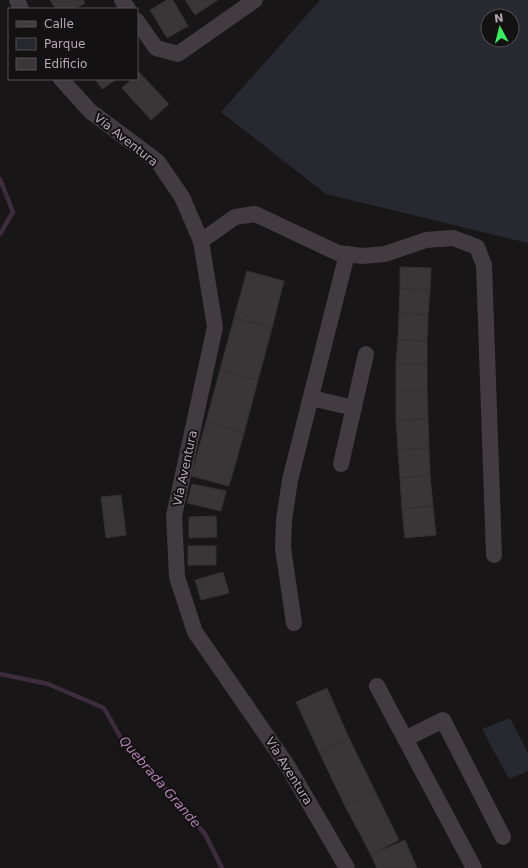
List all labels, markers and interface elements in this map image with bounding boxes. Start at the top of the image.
legend [8,8,138,80]
north arrow [480,8,520,48]
text: N [493,12,504,26]
text: Calle [44,17,74,31]
text: Parque [44,37,85,51]
text: Edificio [44,57,87,71]
street label: Vía Aventura [91,111,161,169]
street label: Vía Aventura [170,429,200,507]
water label: Quebrada Grande [116,733,204,831]
street label: Vía Aventura [263,735,315,807]

